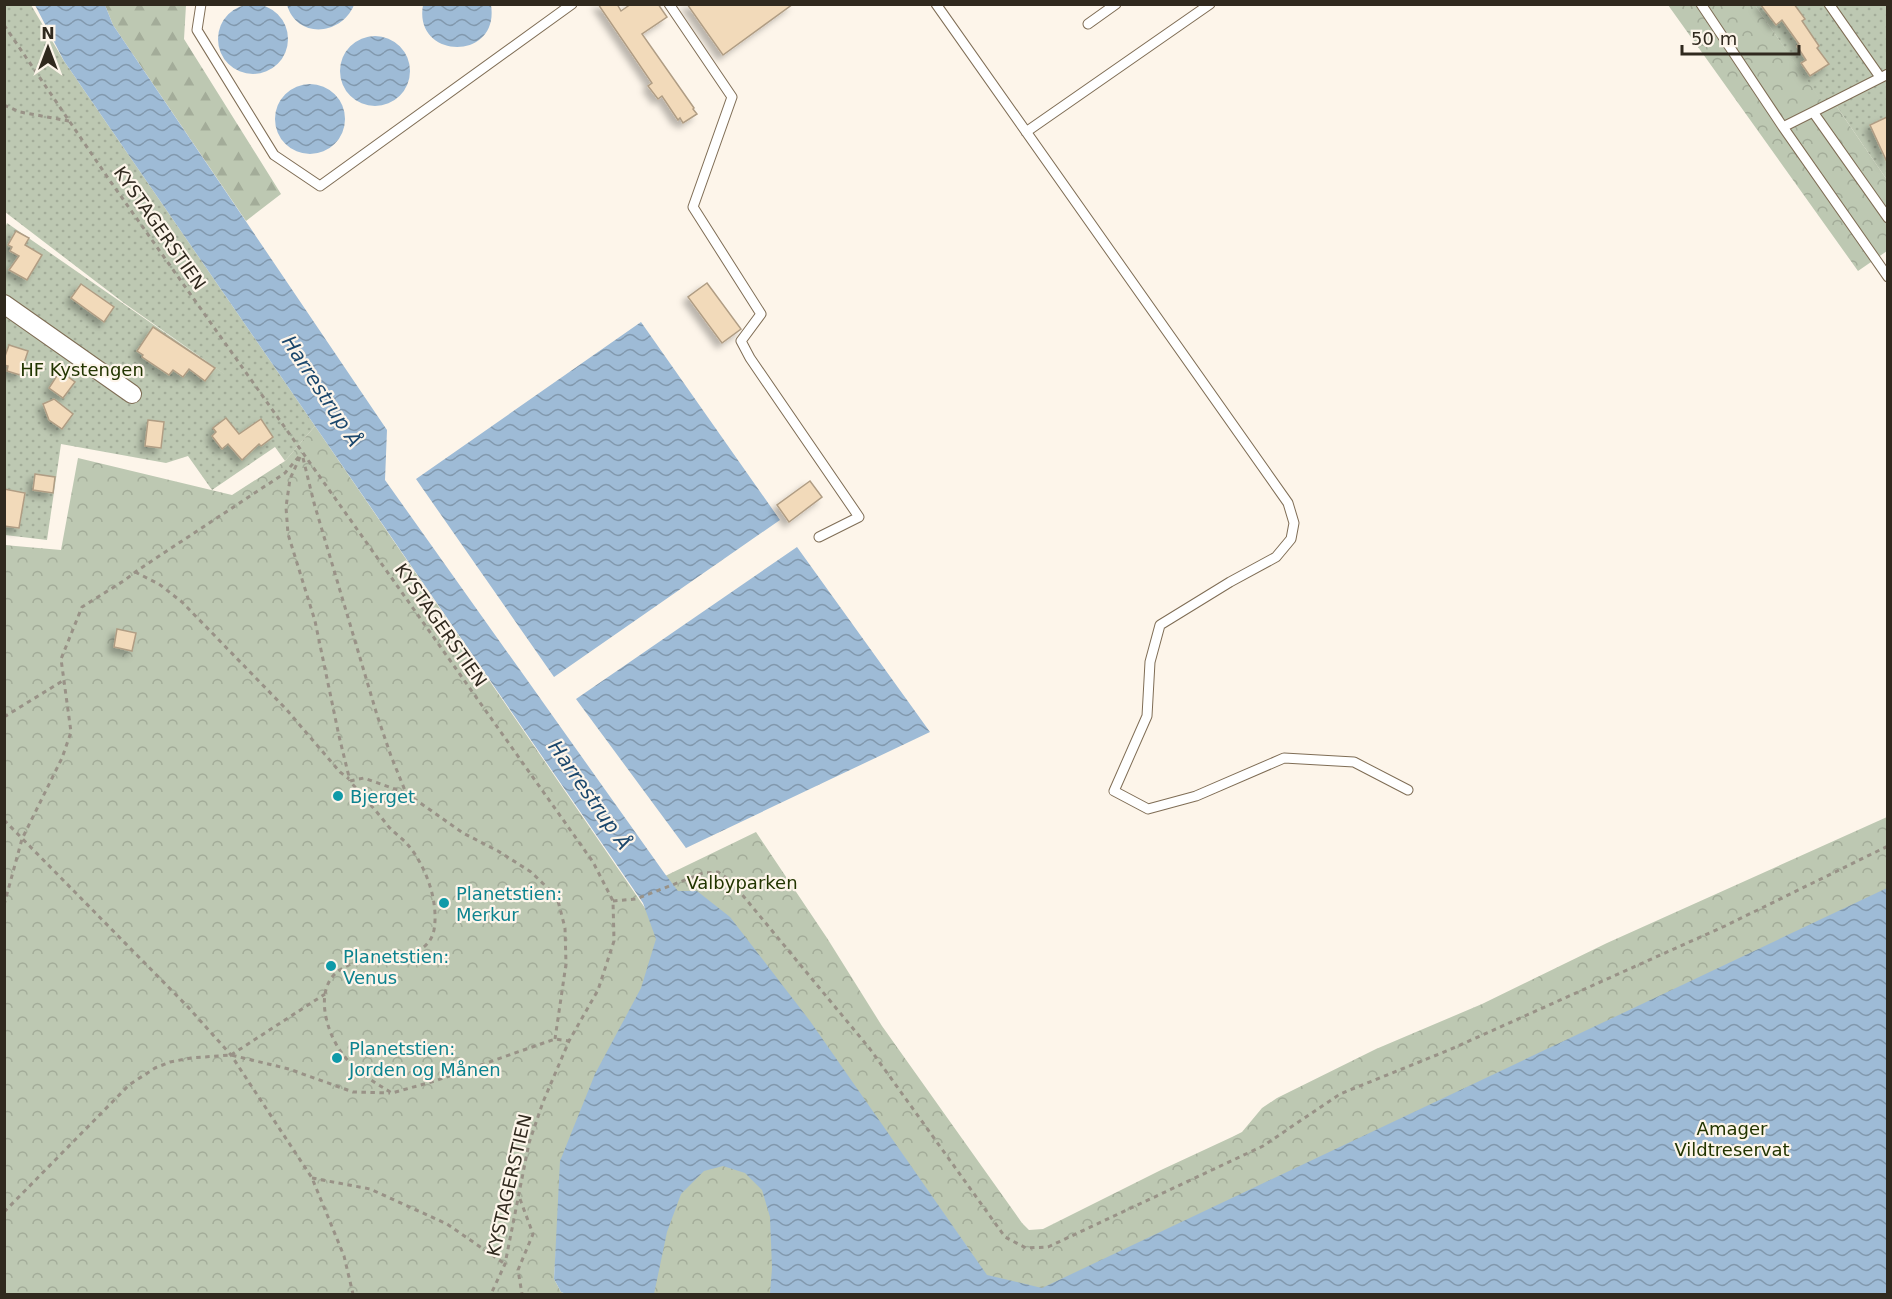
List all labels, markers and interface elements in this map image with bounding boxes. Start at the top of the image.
north arrow [18,18,78,78]
scale bar [1682,18,1799,56]
text: N [41,24,55,43]
text: 50 m [1691,28,1737,49]
street label: KYSTAGERSTIEN [110,162,210,294]
water label: Harrestrup Å [277,331,367,451]
park label: HF Kystengen [20,359,144,380]
street label: KYSTAGERSTIEN [391,559,491,691]
water label: Harrestrup Å [543,736,637,854]
place label: Bjerget [350,786,415,807]
marker: Bjerget [331,789,345,803]
park label: Valbyparken [686,872,798,893]
place label: Planetstien: Merkur [456,883,562,925]
marker: Planetstien: Merkur [437,896,451,910]
place label: Planetstien: Venus [343,946,449,988]
marker: Planetstien: Venus [324,959,338,973]
place label: Planetstien: Jorden og Månen [348,1038,501,1080]
marker: Planetstien: Jorden og Månen [330,1051,344,1065]
street label: KYSTAGERSTIEN [482,1112,536,1258]
park label: Amager Vildtreservat [1674,1118,1790,1160]

